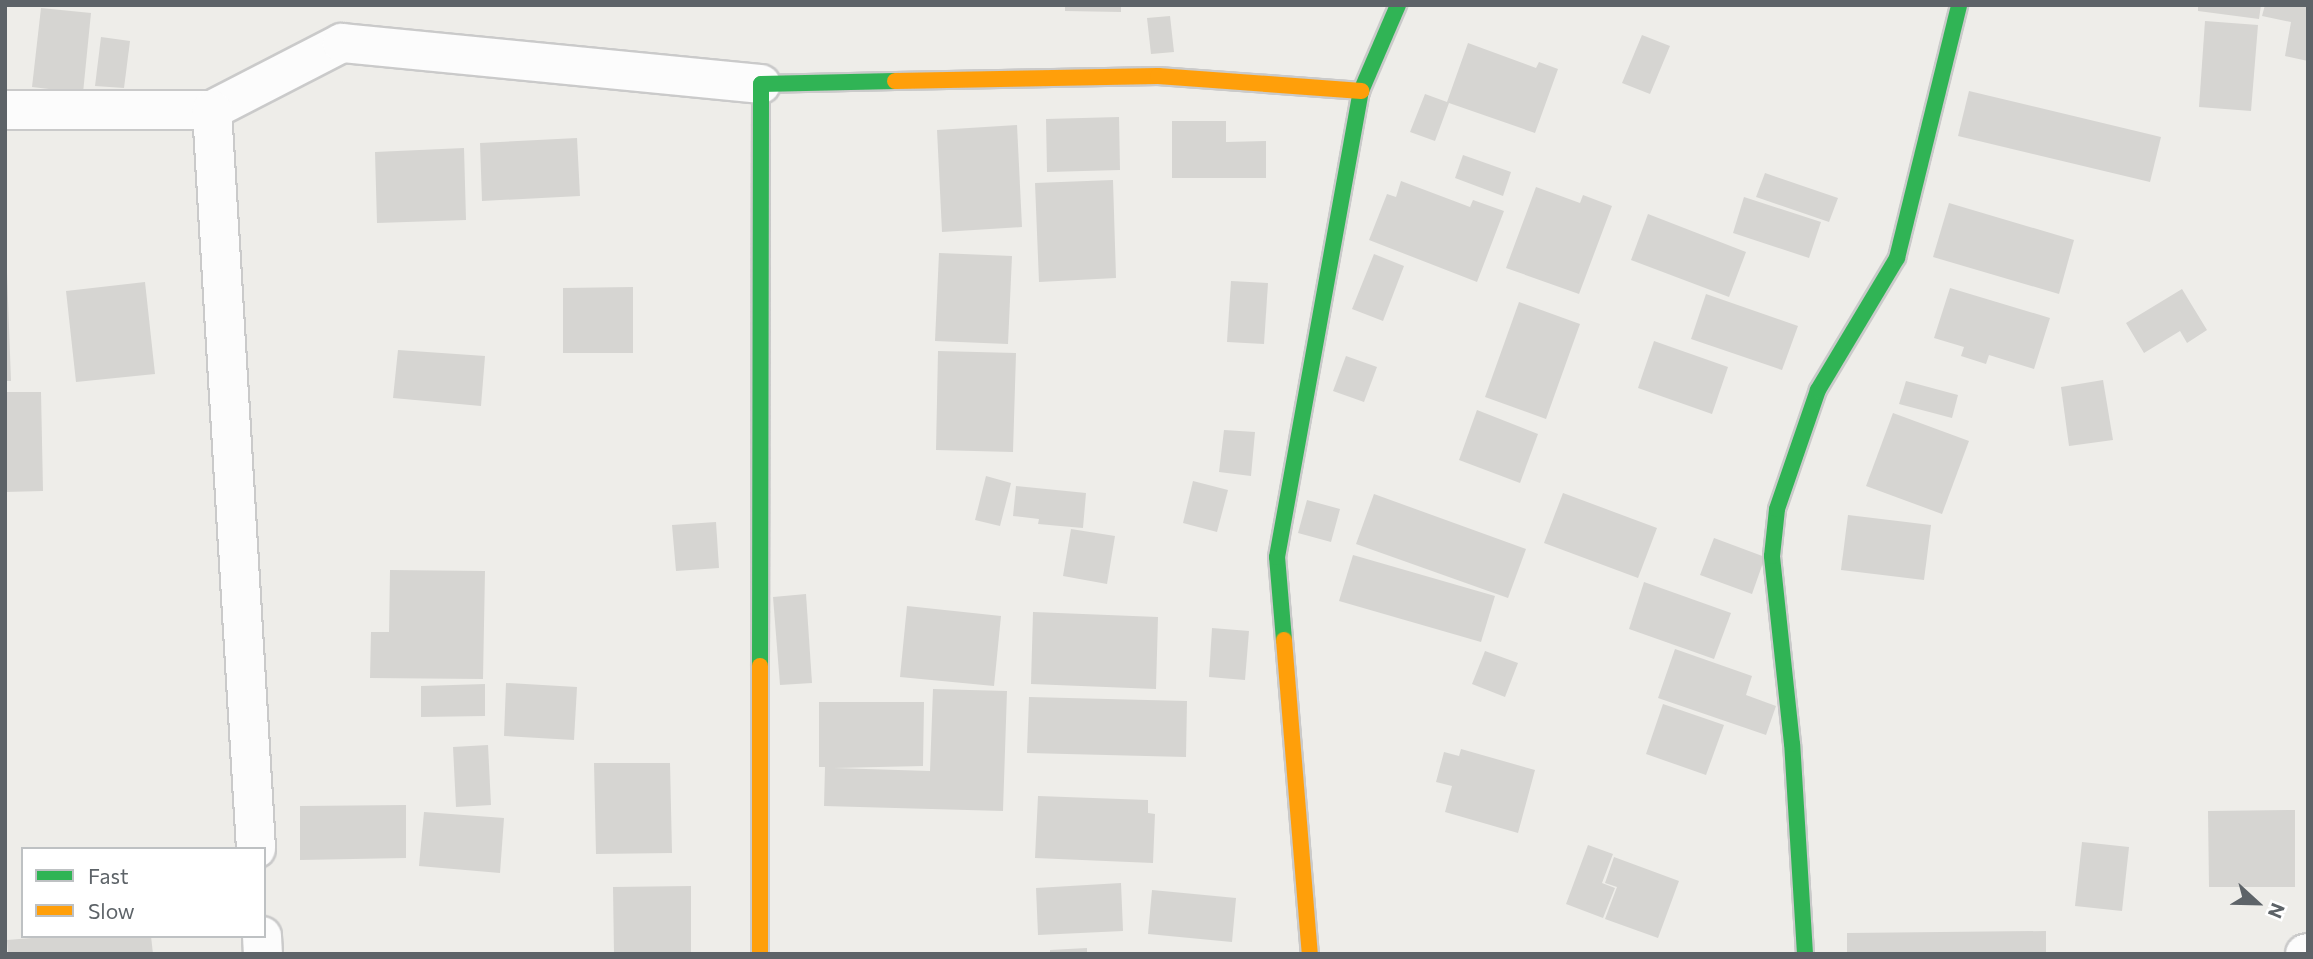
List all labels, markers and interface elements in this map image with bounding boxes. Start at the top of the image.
legend [21,847,266,938]
text: Fast [88,863,129,888]
north arrow [2222,868,2292,938]
text: Slow [88,898,135,923]
text: N [2264,900,2290,922]

